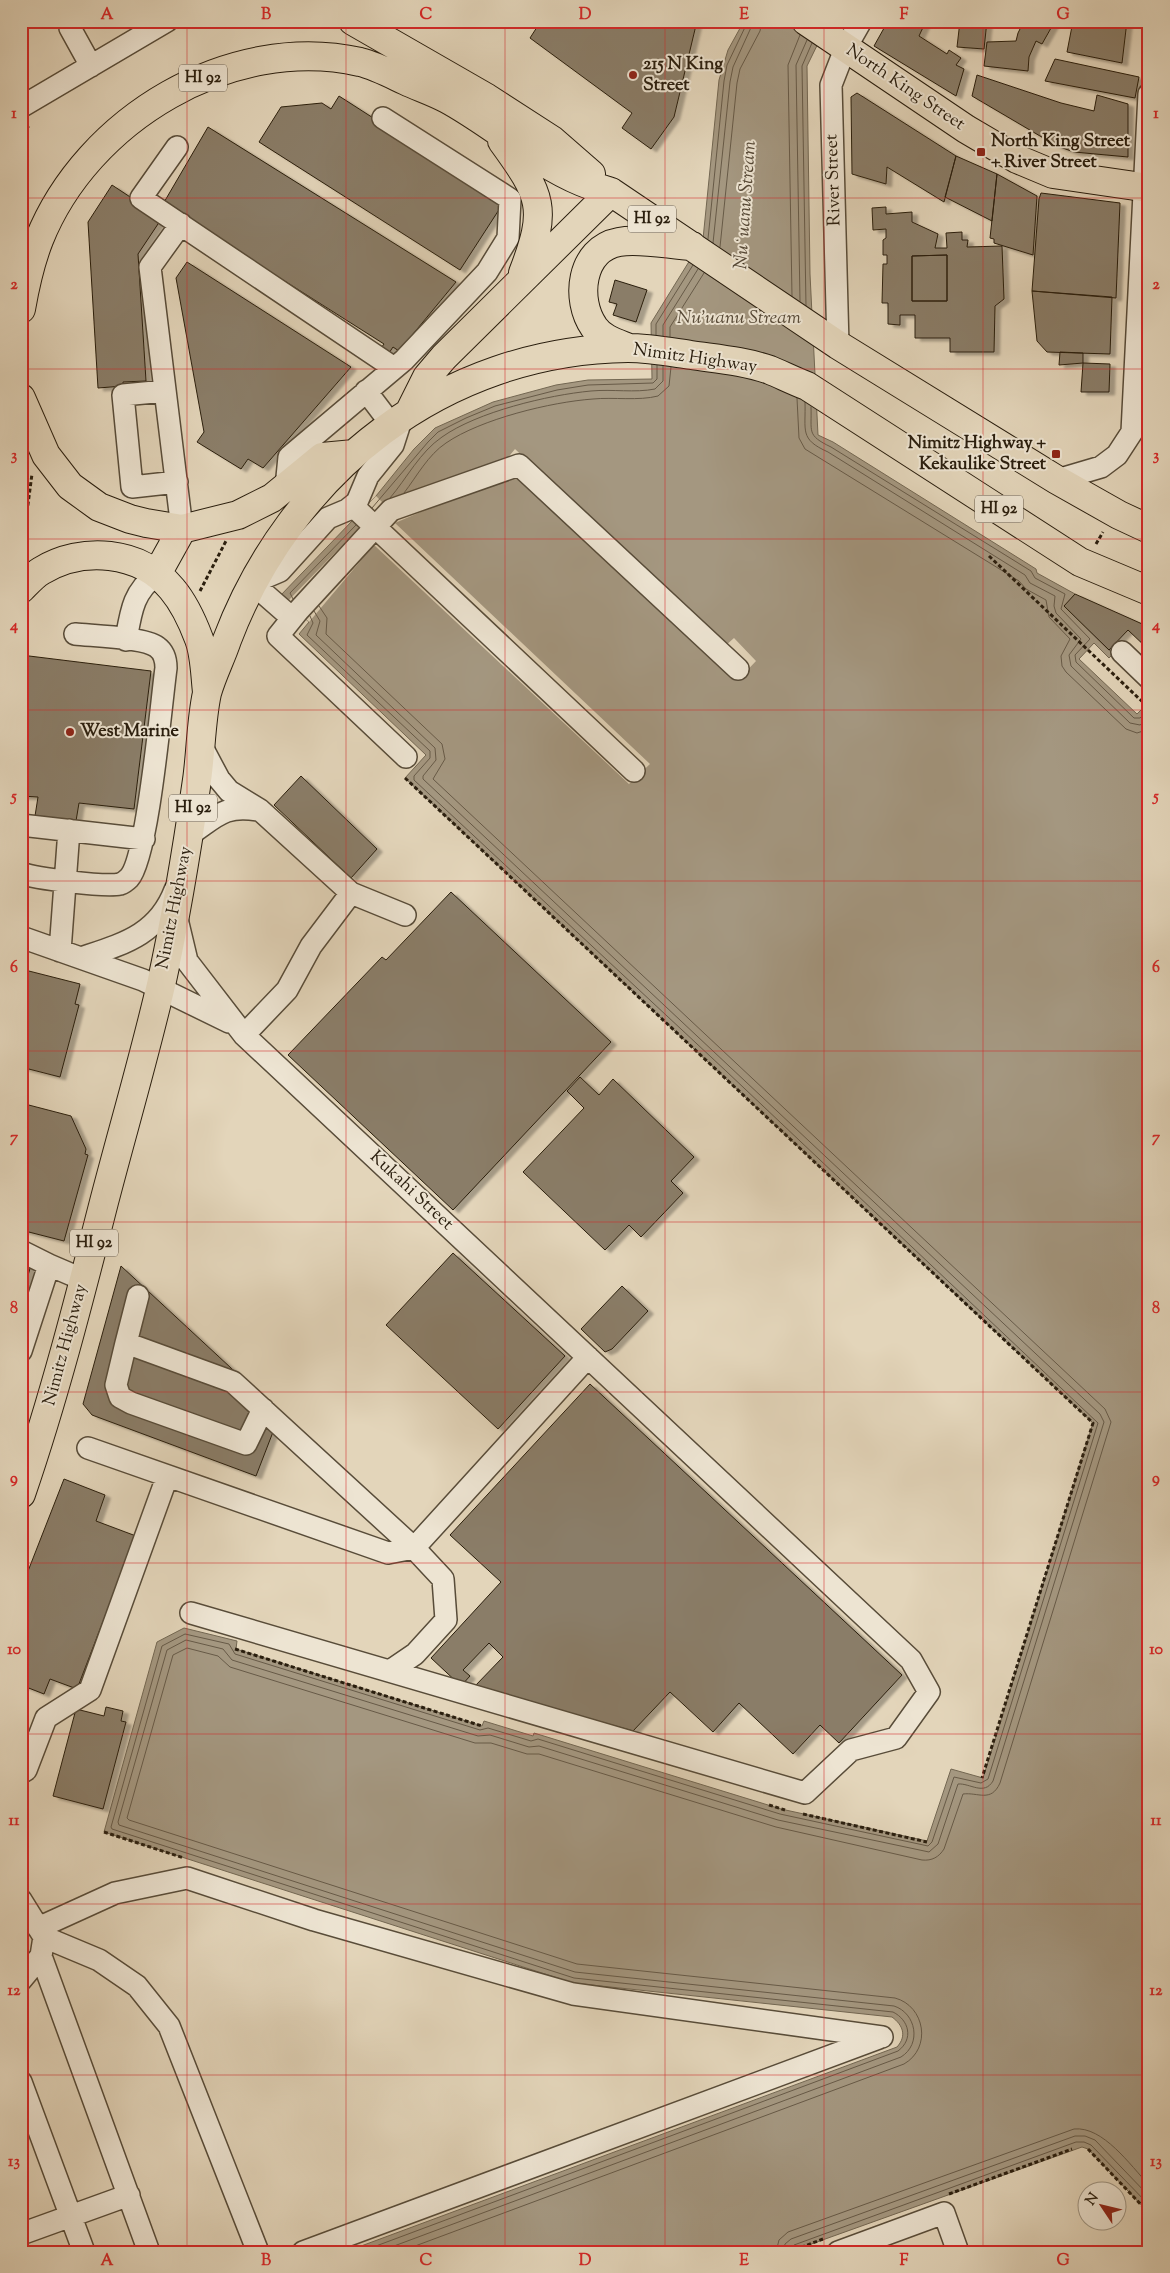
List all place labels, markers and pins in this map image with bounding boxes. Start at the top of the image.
place label: 215 N King Street [643,52,723,99]
marker: 215 N King Street [627,69,639,81]
place label: North King Street + River Street [991,129,1131,176]
marker: North King Street + River Street [975,146,987,158]
place label: Nimitz Highway + Kekaulike Street [908,431,1047,478]
marker: Nimitz Highway + Kekaulike Street [1050,448,1062,460]
place label: West Marine [80,719,180,745]
marker: West Marine [64,726,76,738]

